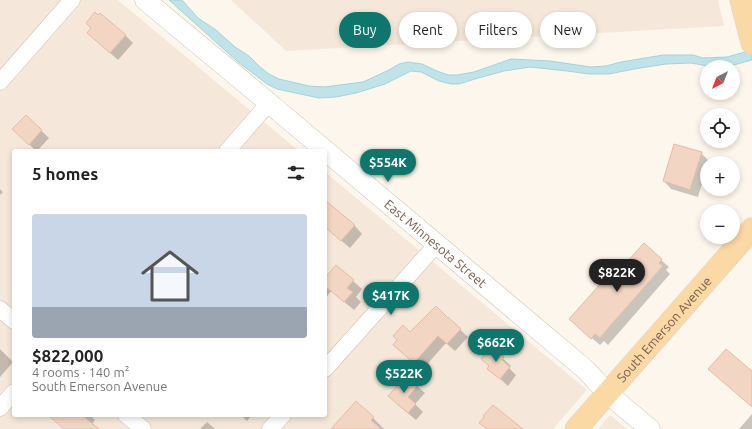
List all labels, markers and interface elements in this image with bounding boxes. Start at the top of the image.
chip: Buy [339,12,391,48]
chip: Rent [399,12,457,48]
chip: Filters [465,12,532,48]
chip: New [540,12,596,48]
north arrow [700,60,740,100]
map controls [700,60,740,244]
button: locate [700,108,740,148]
pin: $554K [360,149,416,183]
text: $554K [369,155,407,169]
button: + [700,156,740,196]
icon: filters [285,162,307,184]
text: 5 homes [32,164,98,183]
street label: East Minnesota Street [382,197,489,290]
button: − [700,204,740,244]
icon: home [134,240,206,312]
pin: $822K [589,259,645,293]
text: $822K [598,265,636,279]
street label: South Emerson Avenue [614,274,714,385]
pin: $417K [363,282,419,316]
text: $417K [372,288,410,302]
pin: $662K [468,329,524,363]
text: $662K [477,335,515,349]
text: $822,000 [32,346,103,365]
pin: $522K [376,360,432,394]
text: 4 rooms · 140 m² [32,365,129,379]
text: $522K [385,366,423,380]
text: South Emerson Avenue [32,379,167,393]

